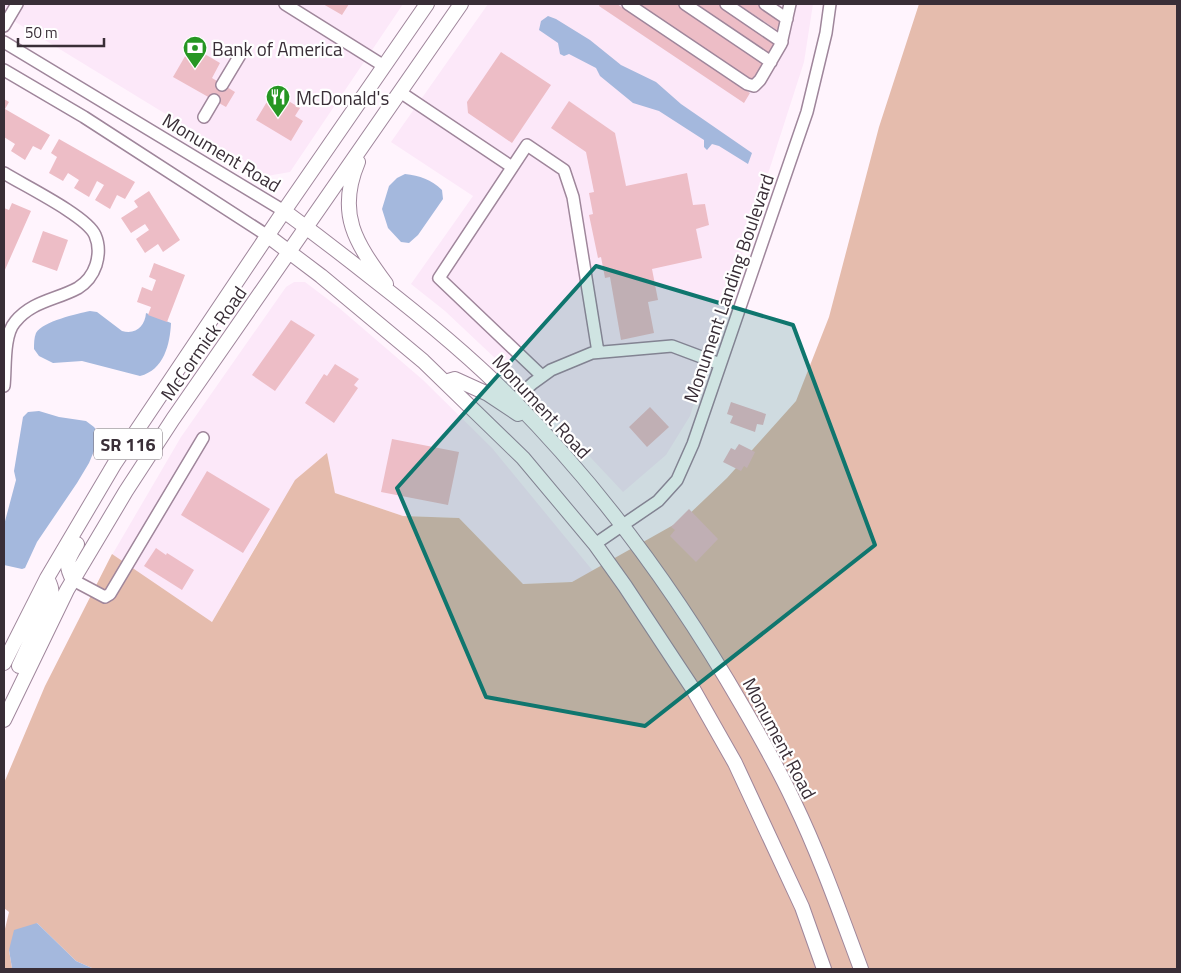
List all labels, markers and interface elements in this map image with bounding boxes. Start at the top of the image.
scale bar [18,15,104,47]
text: 50 m [25,21,58,44]
place label: Bank of America [212,34,343,63]
bank icon: Bank of America [182,35,208,69]
place label: McDonald's [296,83,389,112]
restaurant icon: McDonald's [265,84,291,118]
street label: Monument Road [157,105,287,199]
street label: Monument Landing Boulevard [675,170,781,406]
street label: McCormick Road [153,280,253,406]
street label: Monument Road [486,347,598,465]
road number: SR 116 [94,428,162,459]
street label: Monument Road [736,672,824,804]

